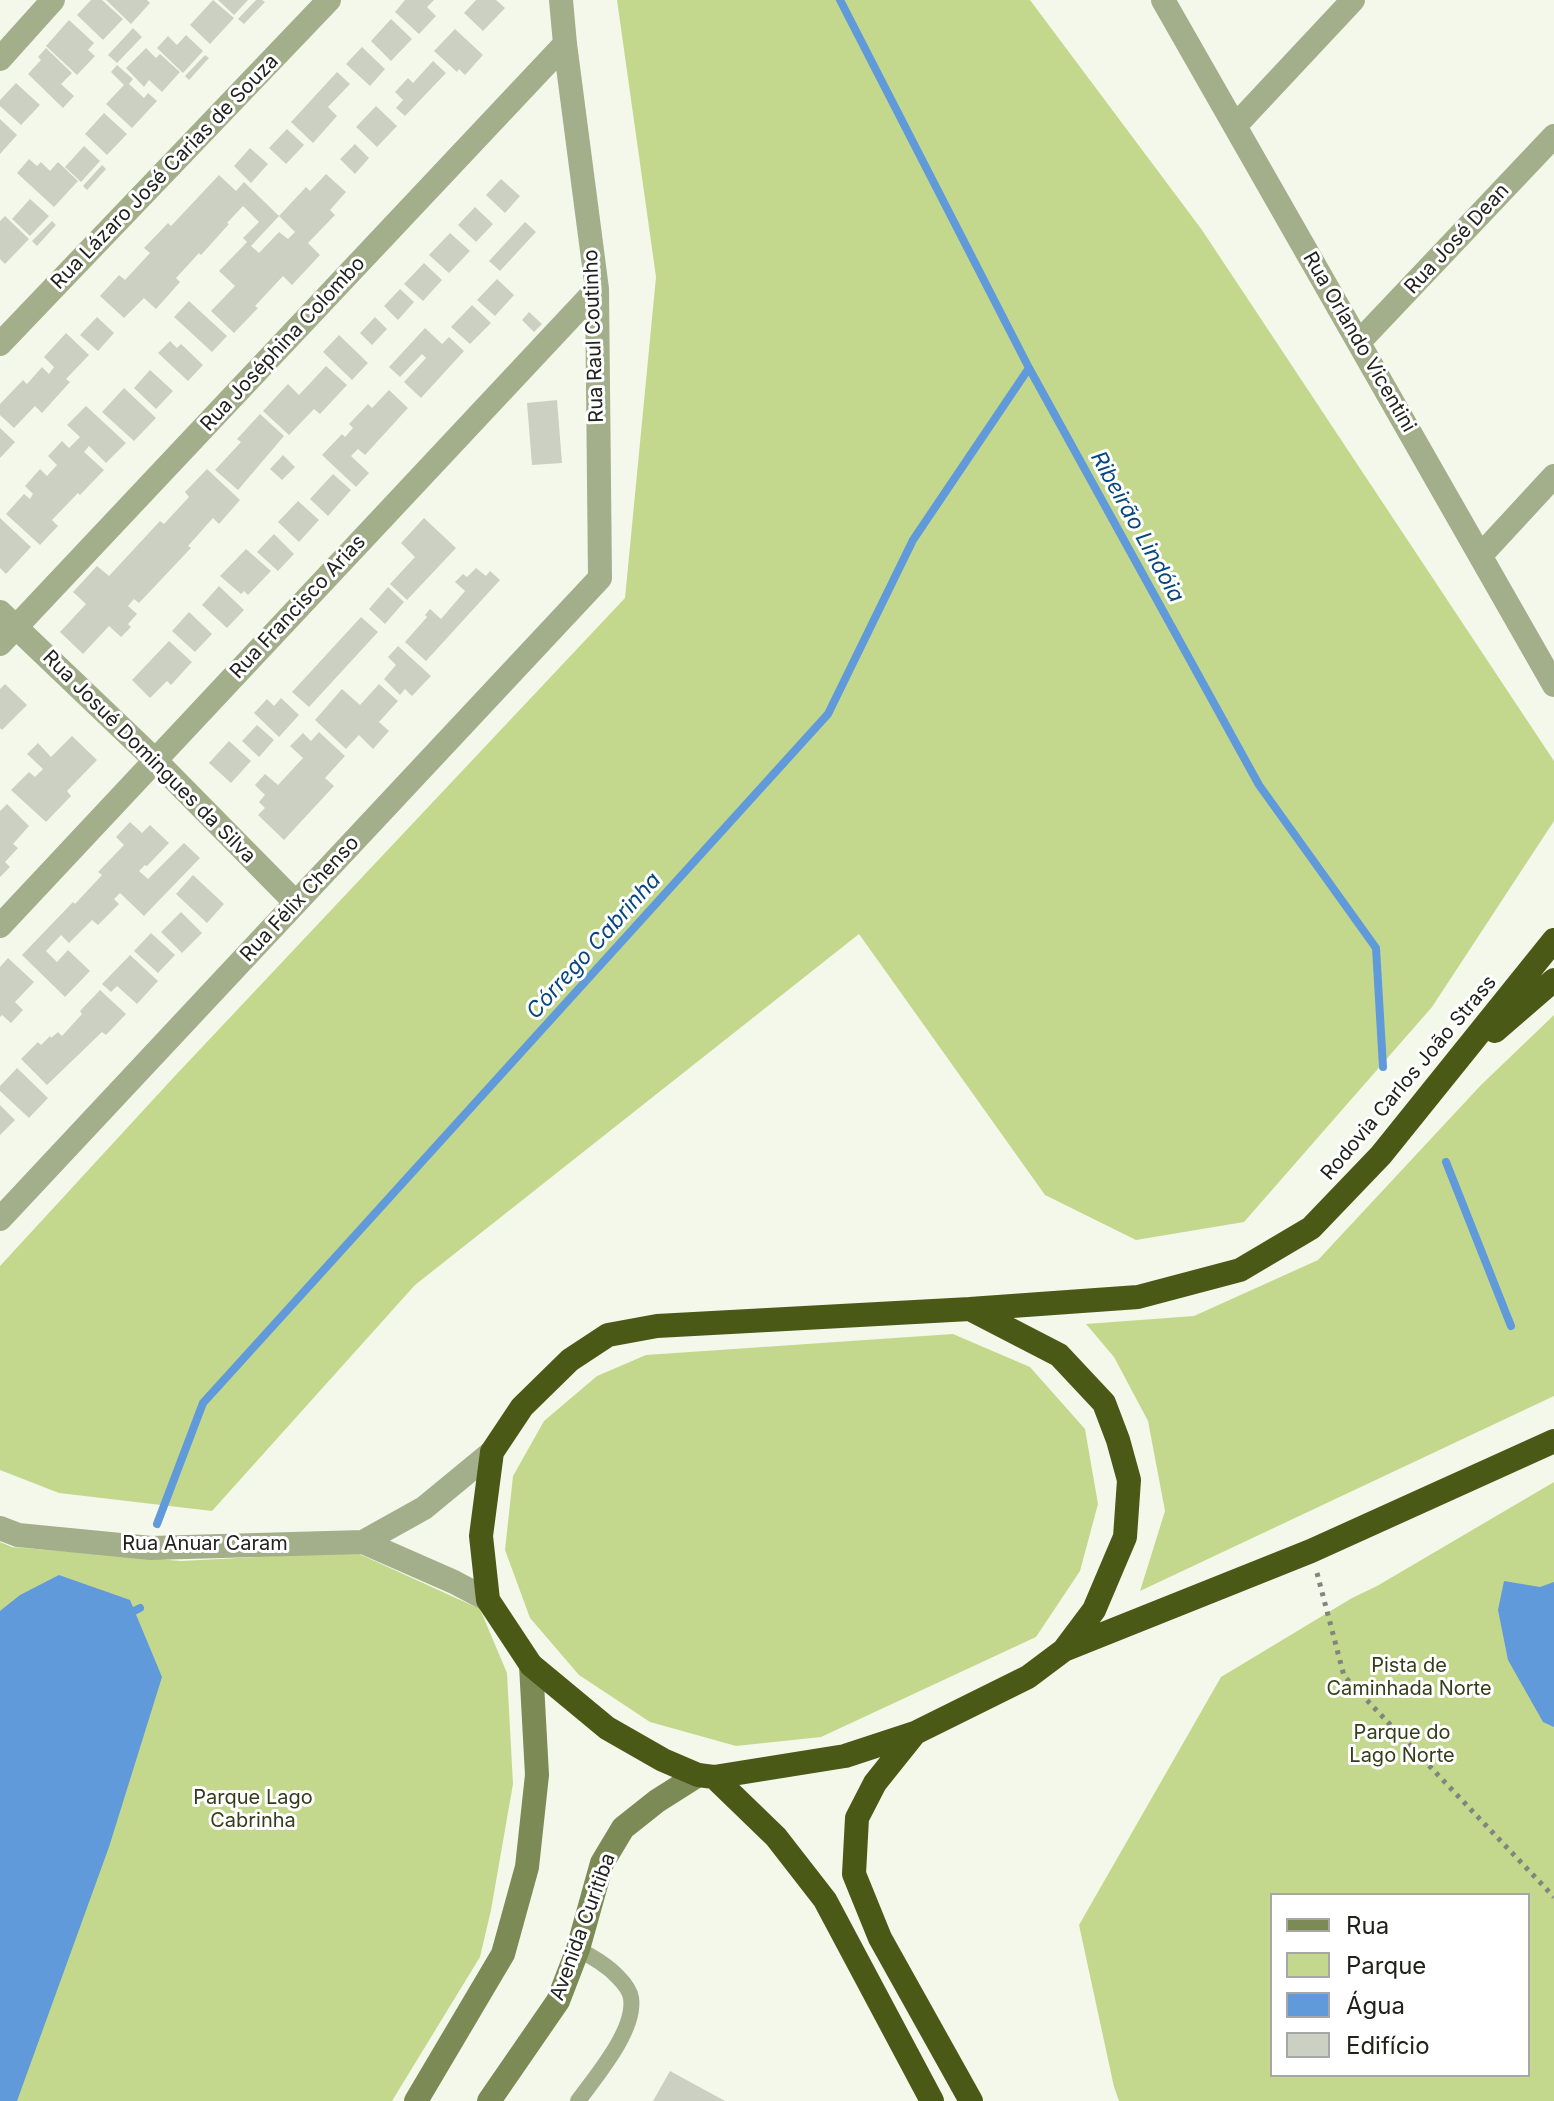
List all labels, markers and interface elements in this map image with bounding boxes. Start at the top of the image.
street label: Rua Lázaro José Carias de Souza [46,50,284,294]
street label: Rua José Dean [1400,179,1514,299]
street label: Rua Orlando Vicentini [1298,248,1420,436]
street label: Rua Raul Coutinho [579,249,609,423]
street label: Rua Joséphina Colombo [196,252,370,436]
water label: Ribeirão Lindóia [1085,447,1189,607]
street label: Rua Francisco Arias [225,530,371,684]
street label: Rua Josué Domingues da Silva [38,646,260,868]
street label: Rua Félix Chenso [236,831,364,967]
water label: Córrego Cabrinha [521,867,667,1025]
street label: Rodovia Carlos João Strass [1316,971,1502,1185]
street label: Rua Anuar Caram [122,1532,288,1556]
park label: Pista de Caminhada Norte [1326,1654,1492,1701]
park label: Parque do Lago Norte [1349,1721,1455,1768]
park label: Parque Lago Cabrinha [193,1786,313,1833]
street label: Avenida Curitiba [545,1850,621,2004]
legend [1270,1893,1530,2077]
text: Rua [1346,1911,1389,1940]
text: Parque [1346,1951,1426,1980]
text: Água [1346,1991,1405,2020]
text: Edifício [1346,2031,1430,2060]

